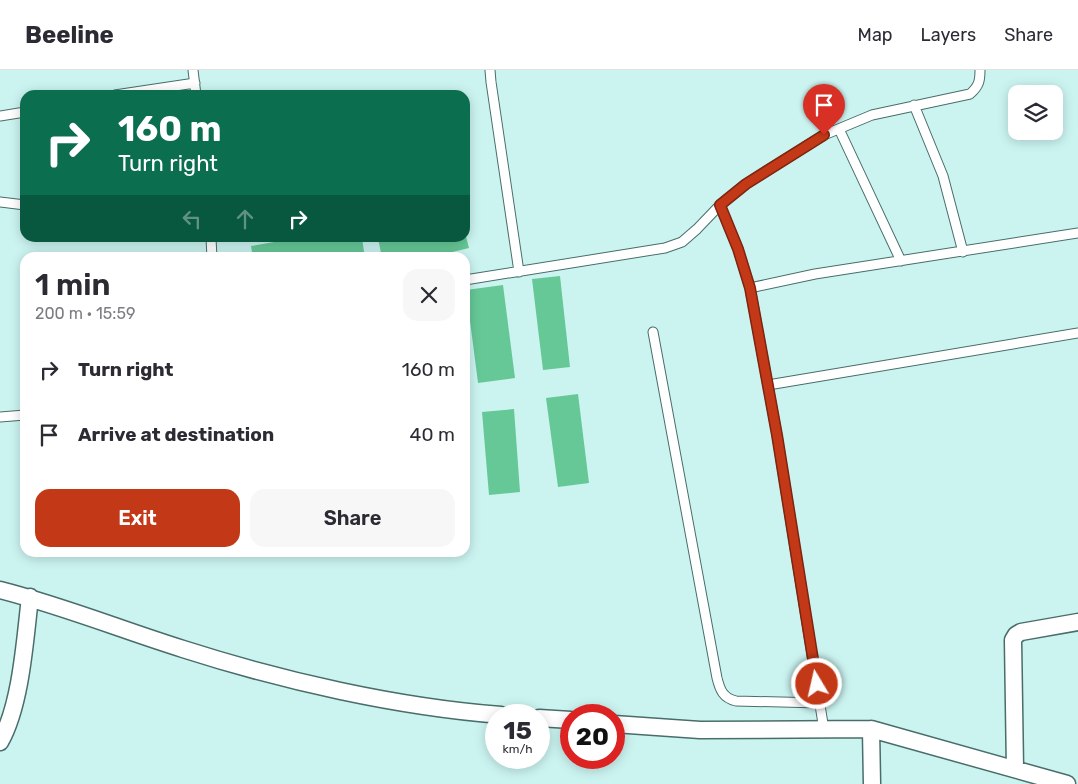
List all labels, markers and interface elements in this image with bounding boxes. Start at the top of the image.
text: Beeline [25,21,114,49]
text: Map [858,24,893,46]
text: Layers [921,24,976,46]
text: Share [1004,24,1053,46]
pin [803,84,845,135]
map controls [1008,85,1063,140]
button: layers [1008,85,1063,140]
icon: arrive [810,91,838,119]
text: 160 m [118,108,222,150]
icon: right [35,110,100,175]
text: Turn right [118,150,218,177]
icon: left [178,205,206,233]
icon: ahead [231,205,259,233]
icon: right [284,205,312,233]
text: 1 min [35,267,110,303]
button: close [403,269,455,321]
text: 200 m · 15:59 [35,304,135,323]
icon: right [35,356,63,384]
text: Turn right [78,358,173,381]
text: 160 m [402,358,455,381]
icon: arrive [35,421,63,449]
text: Arrive at destination [78,423,274,446]
text: 40 m [410,423,455,446]
button: Exit [35,489,240,547]
button: Share [250,489,455,547]
position arrow [790,657,842,709]
speed limit sign: 20 [560,704,625,769]
text: 15 [503,716,532,745]
text: km/h [503,742,532,756]

